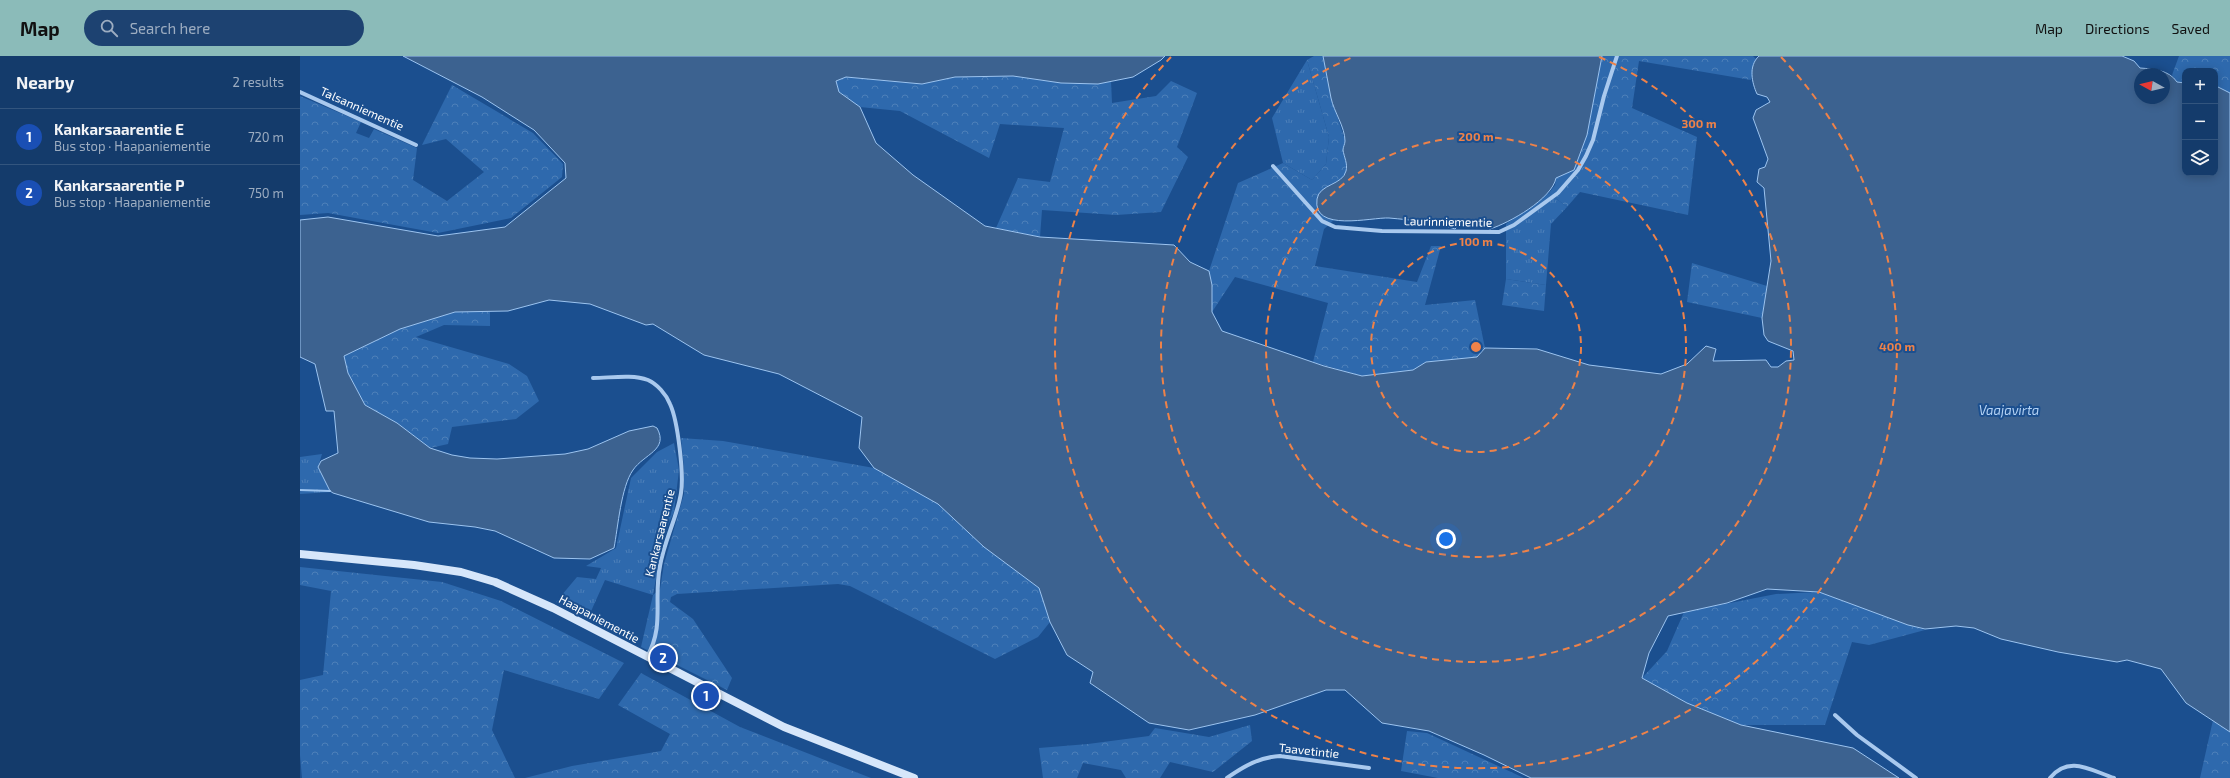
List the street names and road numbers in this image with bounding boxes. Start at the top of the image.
street label: Talsanniementie [318,83,406,133]
street label: Laurinniementie [1404,213,1492,229]
street label: Kankarsaarentie [641,488,677,578]
street label: Haapaniementie [557,591,642,645]
street label: Taavetintie [1278,740,1340,760]

